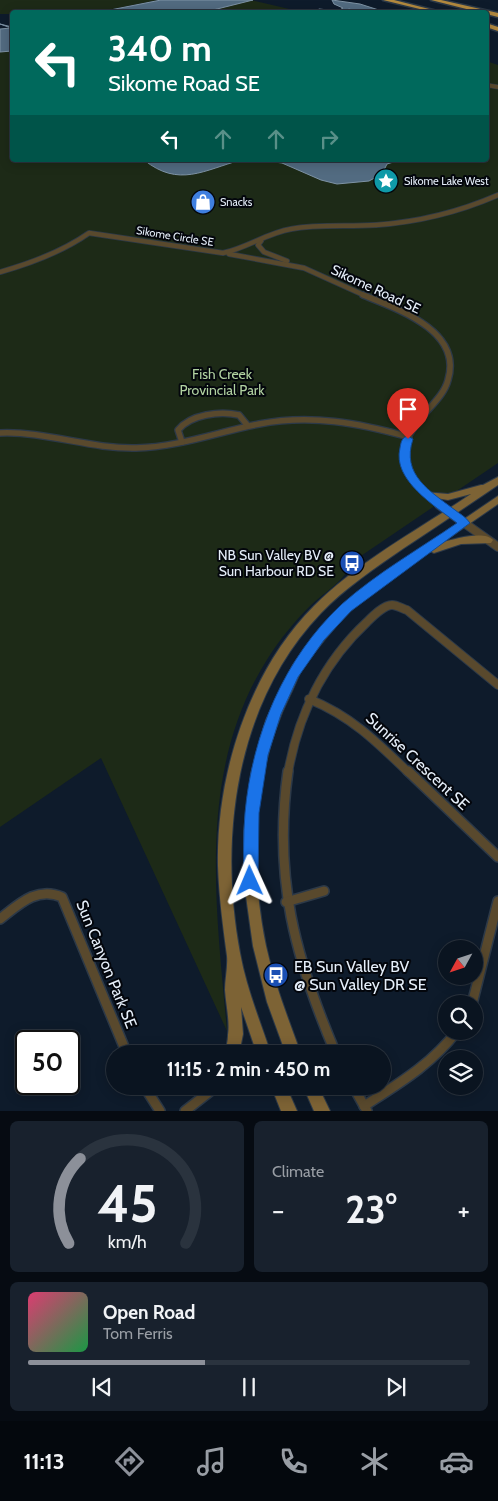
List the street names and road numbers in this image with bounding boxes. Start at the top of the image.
street label: Sikome Circle SE [135,223,215,249]
street label: Sikome Road SE [328,260,424,318]
street label: Sunrise Crescent SE [362,709,473,814]
street label: Sun Canyon Park SE [72,897,141,1031]

